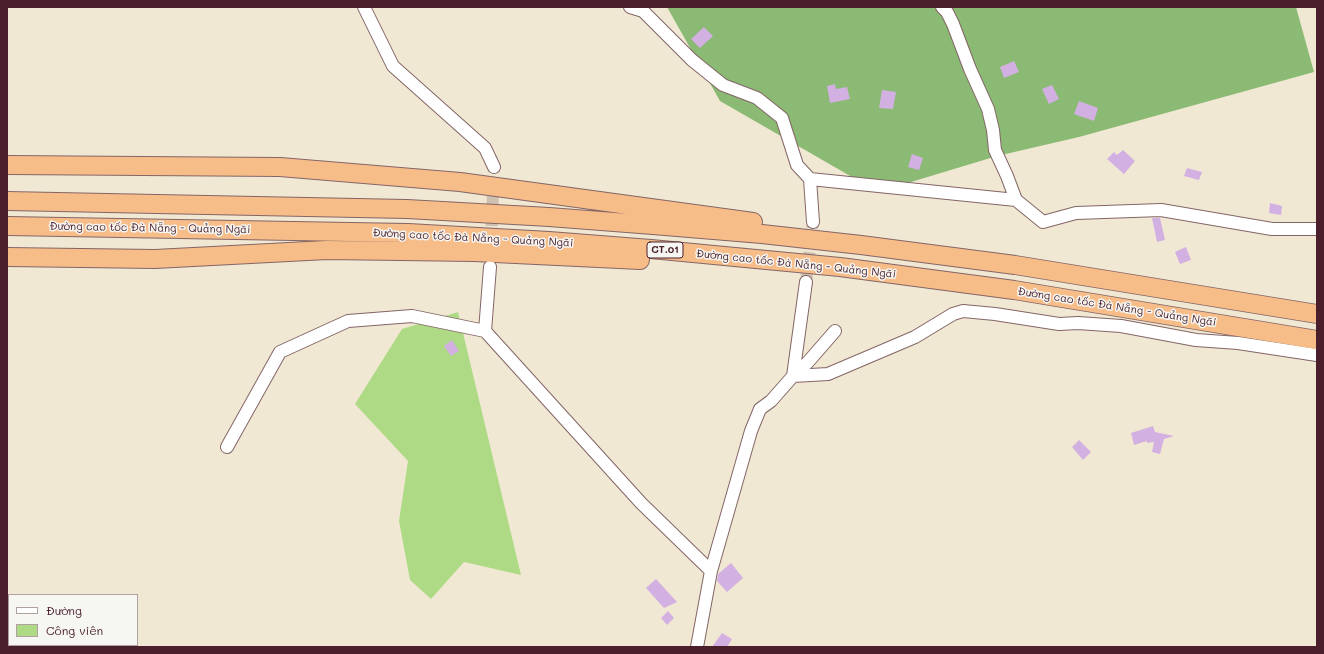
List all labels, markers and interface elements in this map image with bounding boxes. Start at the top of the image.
street label: Đường cao tốc Đà Nẵng - Quảng Ngãi [50,220,250,236]
street label: Đường cao tốc Đà Nẵng - Quảng Ngãi [372,226,574,250]
road number: CT.01 [647,242,683,258]
street label: Đường cao tốc Đà Nẵng - Quảng Ngãi [695,247,897,281]
street label: Đường cao tốc Đà Nẵng - Quảng Ngãi [1017,285,1217,329]
legend [8,594,138,646]
text: Đường [46,602,82,618]
text: Công viên [46,622,103,638]

